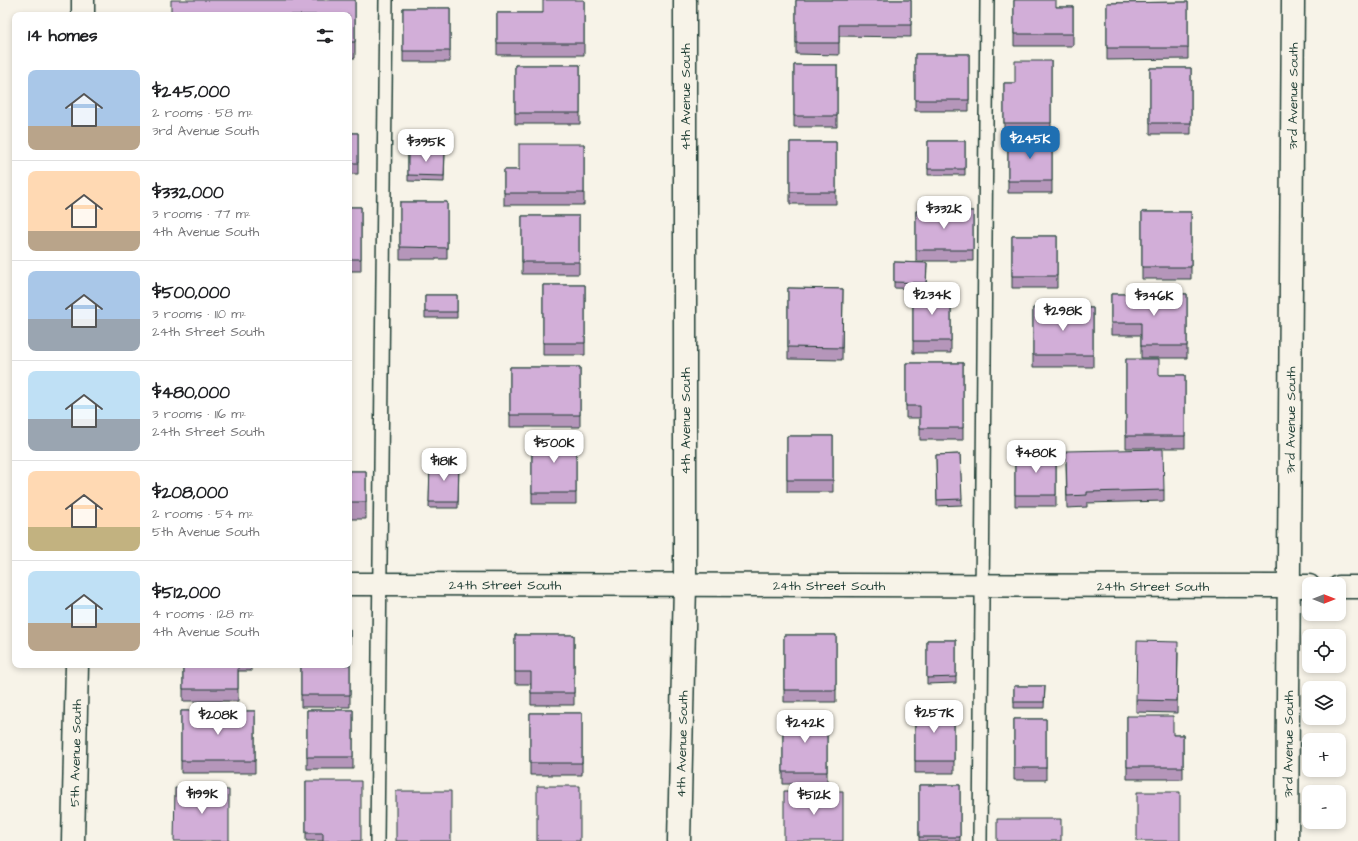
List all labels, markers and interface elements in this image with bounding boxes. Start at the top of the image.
text: 14 homes [28,24,98,48]
icon: filters [314,25,336,47]
street label: 3rd Avenue South [1284,42,1303,150]
street label: 4th Avenue South [677,43,695,151]
text: $245,000 [152,80,230,104]
icon: home [60,86,108,134]
text: 2 rooms · 58 m² [152,104,253,122]
text: 3rd Avenue South [152,122,259,140]
pin: $245K [1002,126,1058,160]
pin: $395K [398,129,454,163]
text: $245K [1010,130,1050,148]
text: $395K [407,133,445,151]
text: $332,000 [152,181,224,205]
icon: home [60,187,108,235]
pin: $332K [916,196,972,230]
text: $332K [926,200,962,218]
text: 3 rooms · 77 m² [152,205,251,223]
text: 4th Avenue South [152,223,259,241]
text: $500,000 [152,281,230,305]
pin: $234K [904,282,960,316]
pin: $346K [1126,283,1182,317]
text: $234K [913,286,951,304]
icon: home [60,287,108,335]
text: $346K [1135,287,1173,305]
pin: $298K [1035,298,1091,332]
text: $298K [1044,302,1082,320]
text: 3 rooms · 110 m² [152,305,246,323]
text: 24th Street South [152,323,264,341]
street label: 3rd Avenue South [1282,366,1300,474]
street label: 4th Avenue South [677,367,695,475]
text: $480,000 [152,381,230,405]
icon: home [60,387,108,435]
text: 3 rooms · 116 m² [152,405,246,423]
text: 24th Street South [152,423,264,441]
pin: $500K [526,430,582,464]
text: $500K [534,434,574,452]
pin: $480K [1008,440,1064,474]
text: $480K [1016,444,1056,462]
pin: $181K [416,448,472,482]
text: $181K [431,452,457,470]
text: $208,000 [152,481,228,505]
icon: home [60,487,108,535]
text: 2 rooms · 54 m² [152,505,254,523]
text: 5th Avenue South [152,523,260,541]
street label: 24th Street South [449,576,562,594]
street label: 24th Street South [773,577,886,595]
north arrow [1302,577,1346,621]
map controls [1302,577,1346,829]
street label: 24th Street South [1097,578,1210,596]
text: $512,000 [152,581,221,605]
icon: home [60,587,108,635]
text: 4 rooms · 128 m² [152,605,254,623]
text: 4th Avenue South [152,623,259,641]
button: locate [1302,629,1346,673]
button: layers [1302,681,1346,725]
street label: 4th Avenue South [672,690,693,798]
street label: 3rd Avenue South [1279,690,1298,798]
street label: 5th Avenue South [66,698,86,807]
pin: $257K [906,700,962,734]
pin: $208K [190,702,246,736]
text: $257K [914,704,954,722]
text: $208K [198,706,238,724]
pin: $242K [777,710,833,744]
text: $242K [786,714,824,732]
button: + [1302,733,1346,777]
pin: $199K [174,781,230,815]
pin: $512K [786,782,842,816]
text: $199K [186,785,218,803]
button: − [1302,785,1346,829]
text: $512K [797,786,831,804]

